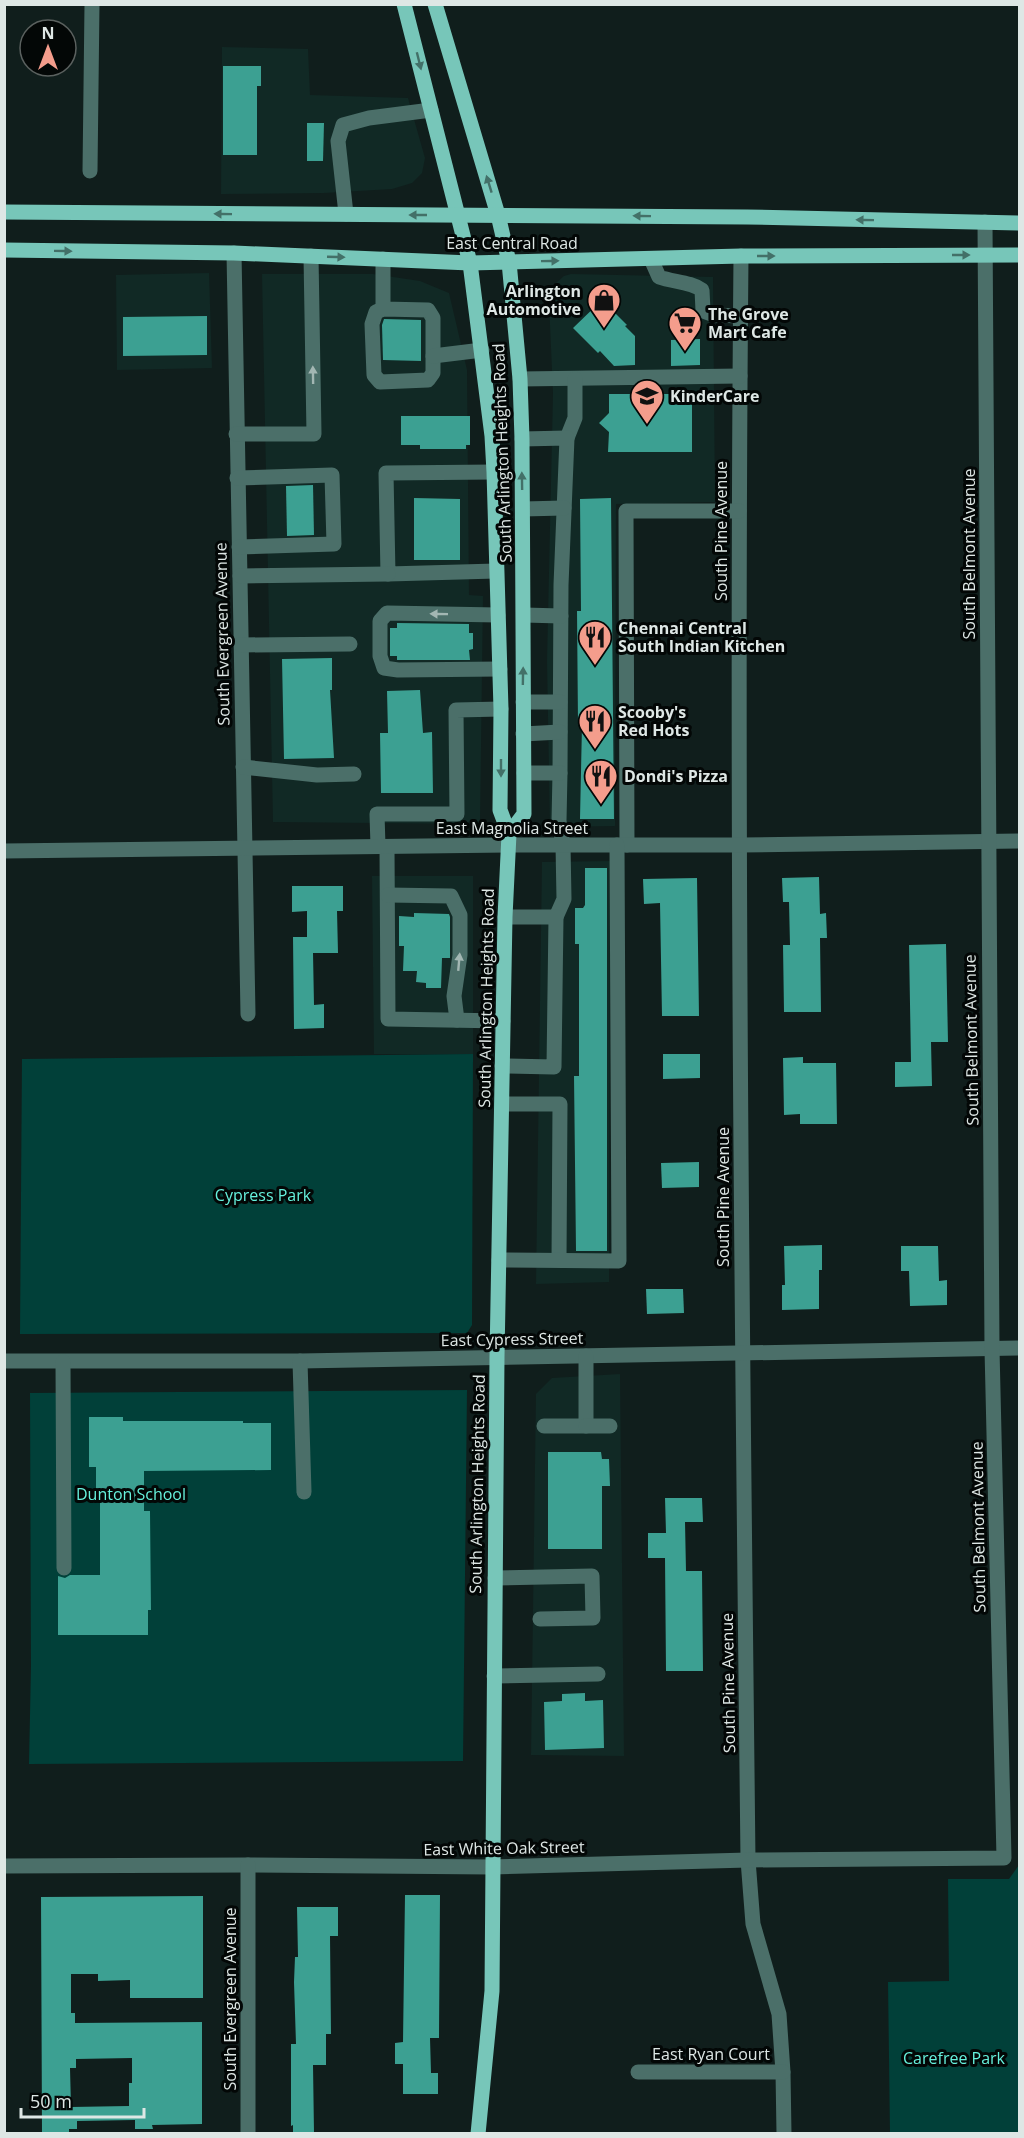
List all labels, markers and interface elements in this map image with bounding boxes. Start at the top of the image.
north arrow [18,18,78,78]
text: N [41,22,55,44]
one-way arrow [414,52,424,70]
one-way arrow [484,175,493,193]
one-way arrow [214,209,233,219]
one-way arrow [409,210,428,220]
one-way arrow [633,211,652,221]
one-way arrow [856,215,875,224]
street label: East Central Road [446,232,578,254]
one-way arrow [53,246,72,255]
one-way arrow [951,250,970,260]
one-way arrow [756,251,775,261]
one-way arrow [326,253,345,262]
one-way arrow [540,256,559,266]
place label: Arlington Automotive [487,280,581,320]
shop icon: Arlington Automotive [586,282,622,329]
place label: The Grove Mart Cafe [708,303,789,343]
supermarket icon: The Grove Mart Cafe [667,305,703,352]
street label: South Arlington Heights Road [487,343,517,563]
one-way arrow [308,366,318,385]
school or university icon: KinderCare [629,378,665,425]
place label: KinderCare [670,385,759,407]
street label: South Pine Avenue [710,461,732,601]
street label: South Belmont Avenue [958,468,980,640]
one-way arrow [517,471,527,490]
street label: South Evergreen Avenue [209,542,235,726]
one-way arrow [430,609,449,619]
place label: Chennai Central South Indian Kitchen [618,617,785,657]
restaurant icon: Chennai Central South Indian Kitchen [577,619,613,666]
one-way arrow [518,666,528,685]
place label: Scooby's Red Hots [618,701,689,741]
restaurant icon: Scooby's Red Hots [577,703,613,750]
one-way arrow [496,758,505,777]
restaurant icon: Dondi's Pizza [583,758,619,805]
place label: Dondi's Pizza [624,765,728,787]
street label: East Magnolia Street [436,817,589,839]
street label: South Arlington Heights Road [473,888,499,1108]
one-way arrow [454,952,464,971]
street label: South Belmont Avenue [959,954,983,1126]
street label: South Pine Avenue [712,1127,734,1267]
park label: Cypress Park [215,1184,312,1206]
street label: East Cypress Street [440,1327,584,1351]
street label: South Arlington Heights Road [464,1374,490,1594]
street label: South Belmont Avenue [966,1441,990,1613]
park label: Dunton School [76,1483,186,1505]
street label: South Pine Avenue [716,1613,740,1753]
street label: East White Oak Street [423,1836,585,1860]
street label: South Evergreen Avenue [219,1907,241,2091]
street label: East Ryan Court [652,2043,770,2065]
park label: Carefree Park [903,2047,1006,2069]
scale bar [21,2081,144,2119]
text: 50 m [30,2089,72,2113]

